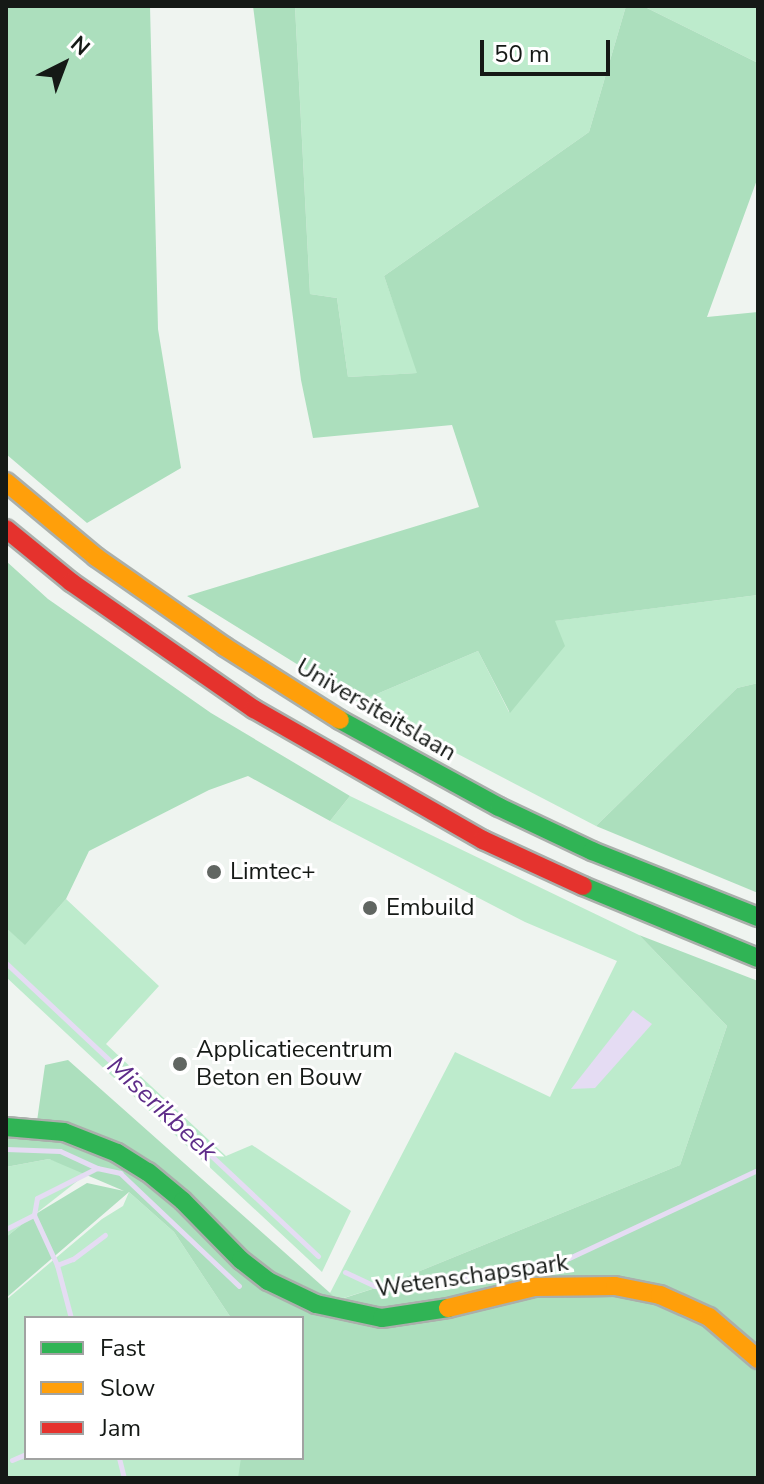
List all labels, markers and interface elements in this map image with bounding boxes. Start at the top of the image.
north arrow [24,24,104,104]
scale bar [484,24,614,74]
text: N [64,30,96,63]
text: 50 m [494,38,550,70]
street label: Universiteitslaan [291,653,461,767]
place label: Limtec+ [230,858,316,886]
marker: Limtec+ [205,863,223,881]
place label: Embuild [386,894,475,922]
marker: Embuild [361,899,379,917]
place label: Applicatiecentrum Beton en Bouw [196,1036,393,1092]
water label: Miserikbeek [101,1050,223,1168]
marker: Applicatiecentrum Beton en Bouw [171,1055,189,1073]
street label: Wetenschapspark [374,1248,570,1304]
legend [24,1316,304,1460]
text: Fast [100,1332,145,1364]
text: Slow [100,1372,155,1404]
text: Jam [100,1412,141,1444]

